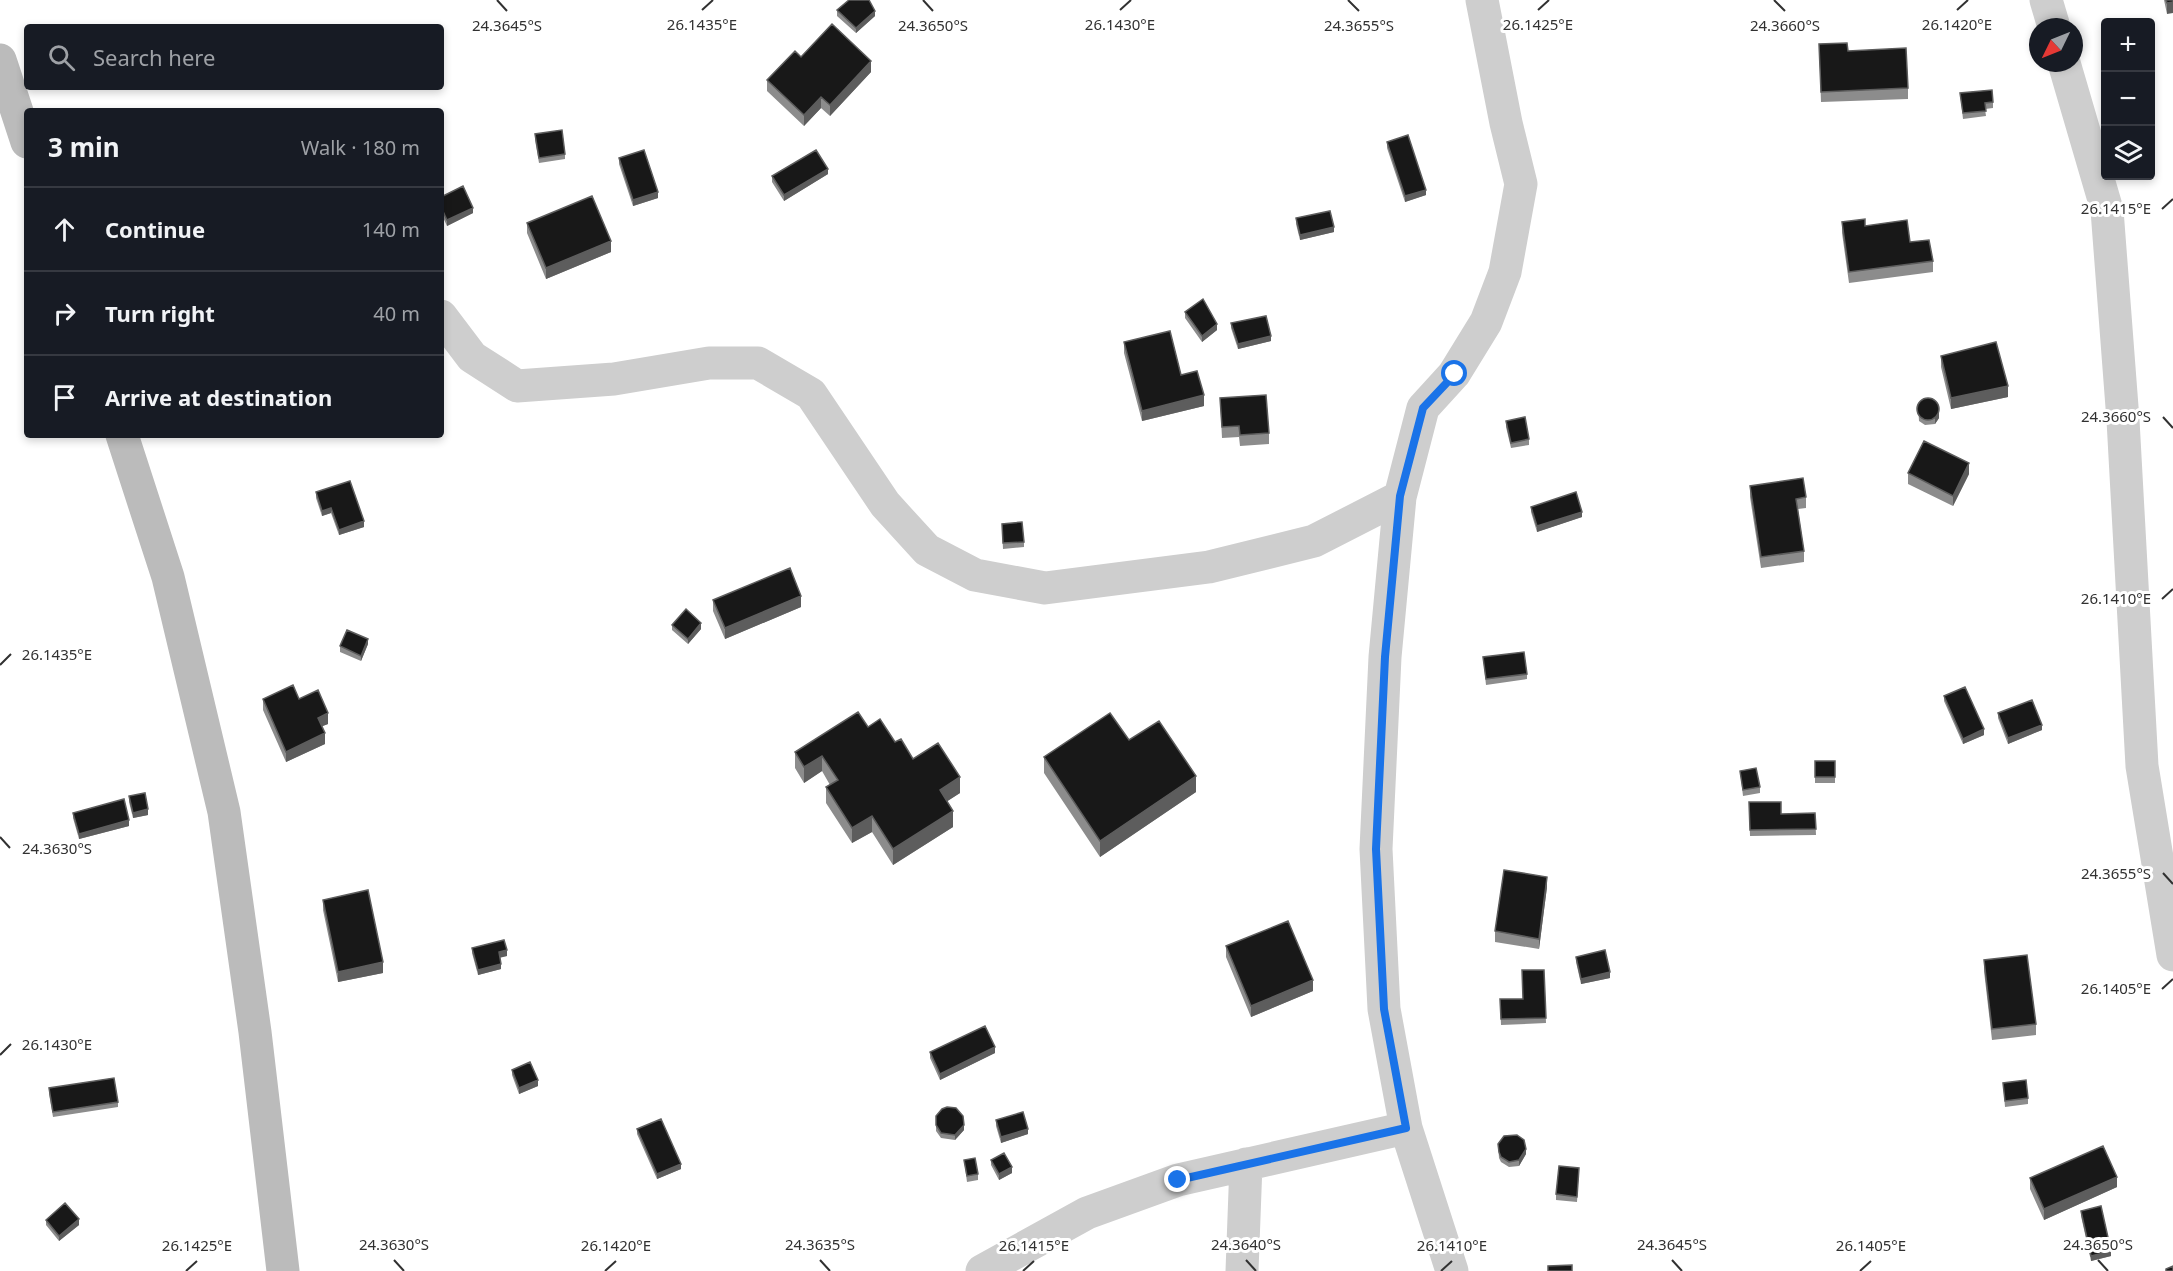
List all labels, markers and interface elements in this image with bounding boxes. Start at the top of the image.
text: 26.1435°E [667,14,737,34]
text: 26.1430°E [1085,14,1155,34]
text: 26.1425°E [1503,14,1573,34]
text: 26.1420°E [1922,14,1992,34]
text: 24.3645°S [472,15,542,35]
text: 24.3650°S [898,15,968,35]
text: 24.3655°S [1324,15,1394,35]
text: 24.3660°S [1750,15,1820,35]
north arrow [2029,18,2083,72]
map controls [2101,18,2155,180]
button: + [2101,18,2155,72]
search box [24,24,444,90]
icon: search [45,41,78,74]
text: Search here [93,42,215,72]
button: − [2101,72,2155,126]
button: layers [2101,126,2155,180]
text: 3 min [48,129,120,165]
text: Walk · 180 m [301,134,420,161]
text: 26.1415°E [2081,198,2151,218]
icon: ahead [48,213,81,246]
text: Continue [105,214,205,244]
text: 140 m [362,216,420,243]
icon: right [48,297,81,330]
text: Turn right [105,298,215,328]
text: 40 m [373,300,420,327]
route start [1441,360,1467,386]
icon: arrive [48,381,81,414]
text: Arrive at destination [105,382,332,412]
text: 24.3660°S [2081,406,2151,426]
text: 26.1410°E [2081,588,2151,608]
text: 26.1435°E [22,644,92,664]
text: 24.3630°S [22,838,92,858]
text: 24.3655°S [2081,863,2151,883]
text: 26.1405°E [2081,978,2151,998]
text: 26.1430°E [22,1034,92,1054]
route end [1164,1166,1190,1192]
text: 24.3630°S [359,1234,429,1254]
text: 24.3635°S [785,1234,855,1254]
text: 24.3640°S [1211,1234,1281,1254]
text: 24.3645°S [1637,1234,1707,1254]
text: 24.3650°S [2063,1234,2133,1254]
text: 26.1425°E [162,1235,232,1255]
text: 26.1420°E [581,1235,651,1255]
text: 26.1415°E [999,1235,1069,1255]
text: 26.1410°E [1417,1235,1487,1255]
text: 26.1405°E [1836,1235,1906,1255]

